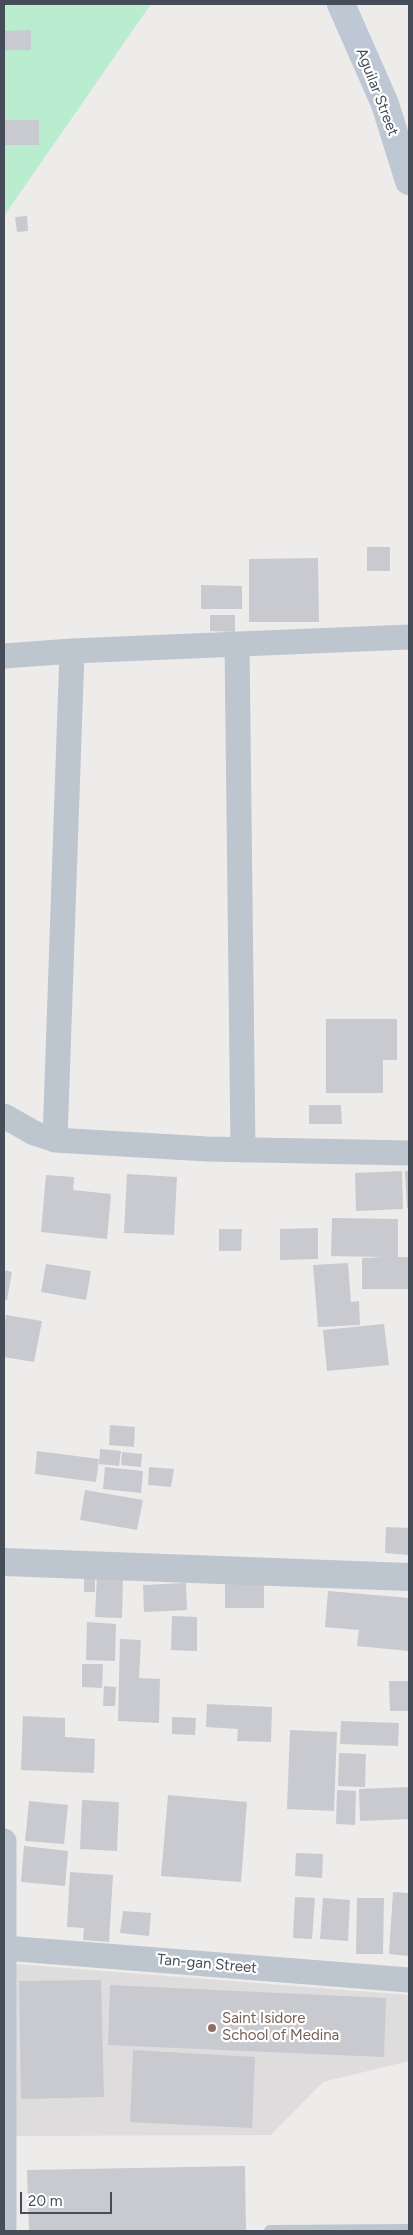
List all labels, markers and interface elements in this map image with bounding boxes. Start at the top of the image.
street label: Aguilar Street [352,46,402,138]
street label: Tan-gan Street [156,1951,258,1977]
place label: Saint Isidore School of Medina [222,2010,339,2045]
marker: Saint Isidore School of Medina [206,2022,218,2034]
scale bar [22,2182,115,2214]
text: 20 m [28,2192,62,2210]

